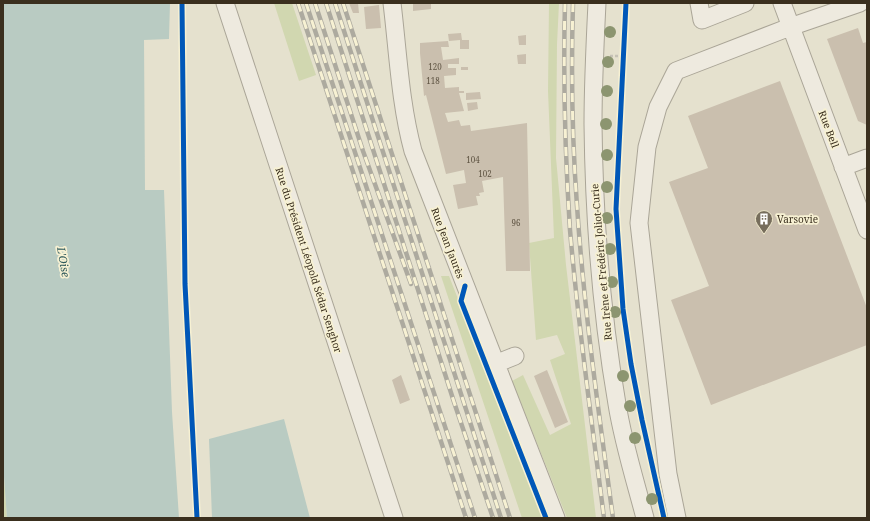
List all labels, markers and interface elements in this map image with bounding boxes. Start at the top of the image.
house number: 120 [428,61,442,72]
house number: 118 [426,75,440,86]
street label: Rue Bell [815,108,843,150]
house number: 104 [466,154,480,165]
street label: Rue du Président Léopold Sédar Senghor [272,165,346,355]
house number: 102 [478,168,492,179]
street label: Rue Irène et Frédéric Joliot-Curie [587,183,615,341]
street label: Rue Jean Jaurès [428,206,468,281]
building icon: Varsovie [754,209,774,234]
place label: Varsovie [777,212,818,226]
house number: 96 [512,217,521,228]
water label: L'Oise [54,245,74,279]

